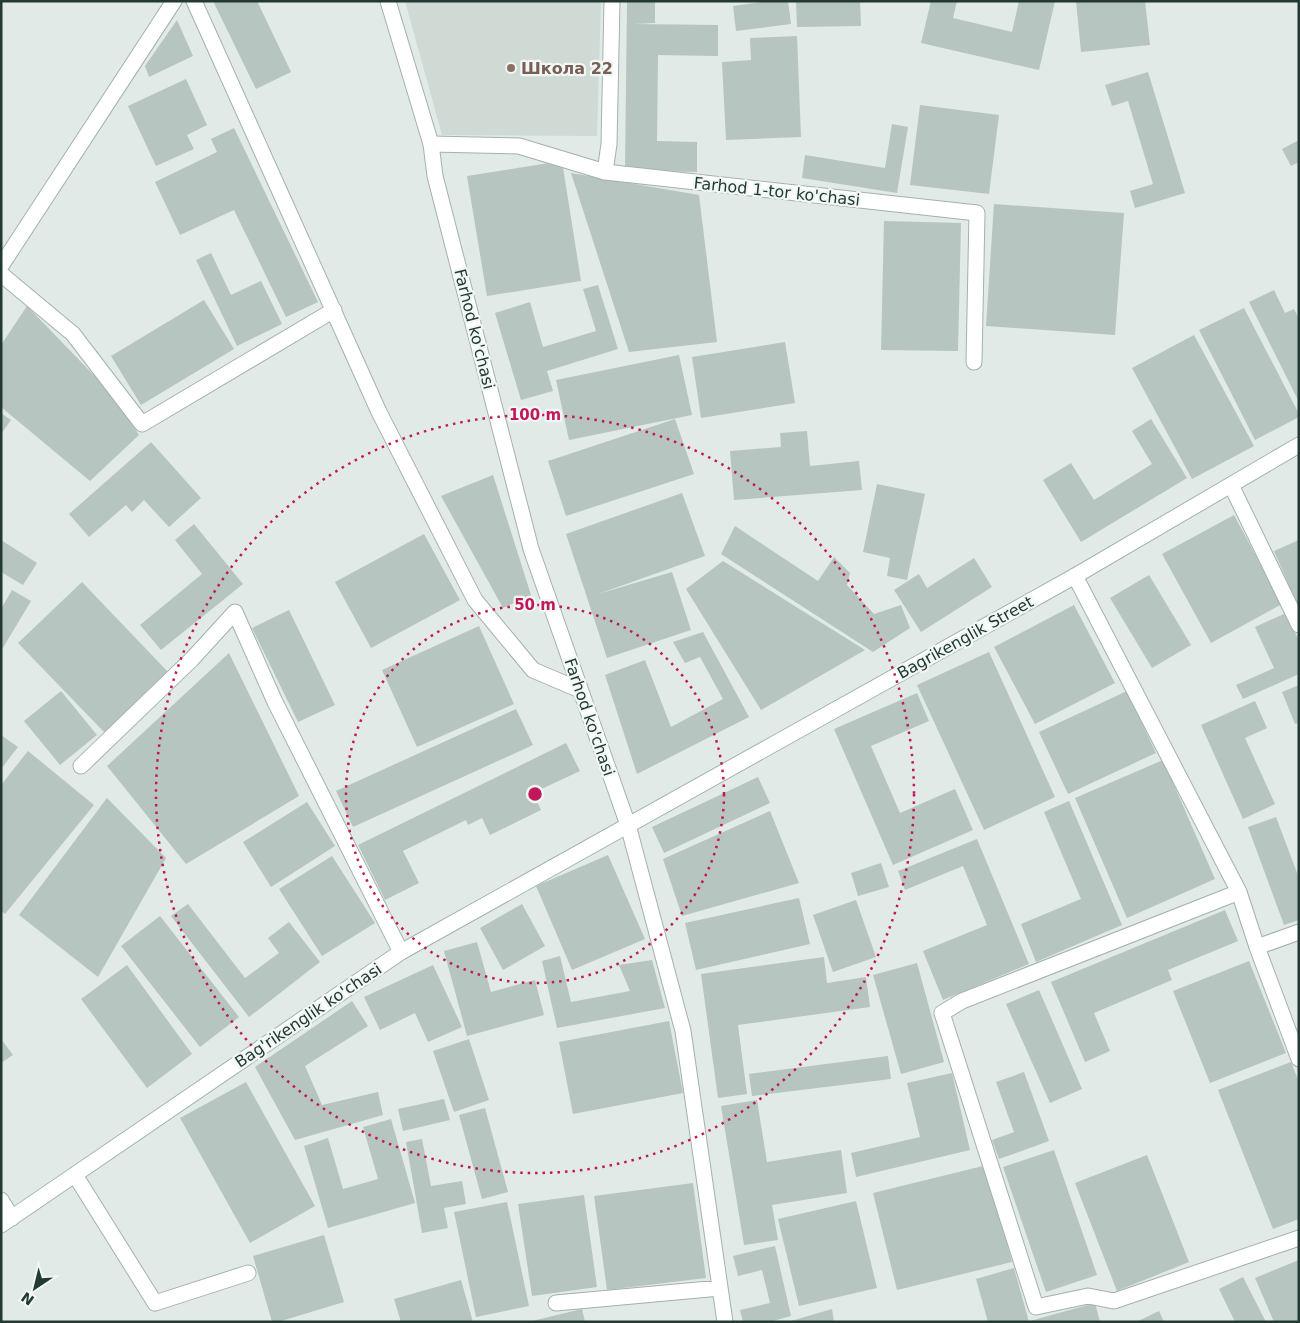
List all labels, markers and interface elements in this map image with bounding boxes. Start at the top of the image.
place label: Школа 22 [521,59,613,78]
marker: Школа 22 [505,62,517,74]
street label: Farhod 1-tor ko'chasi [693,173,861,210]
street label: Farhod ko'chasi [450,267,499,391]
text: 100 m [509,406,561,424]
street label: Bagrikenglik Street [894,592,1037,683]
text: 50 m [514,596,556,614]
street label: Farhod ko'chasi [560,656,619,779]
centre of rings [526,785,544,803]
street label: Bag'rikenglik ko'chasi [231,959,385,1072]
north arrow [10,1263,60,1313]
text: N [18,1289,37,1309]

